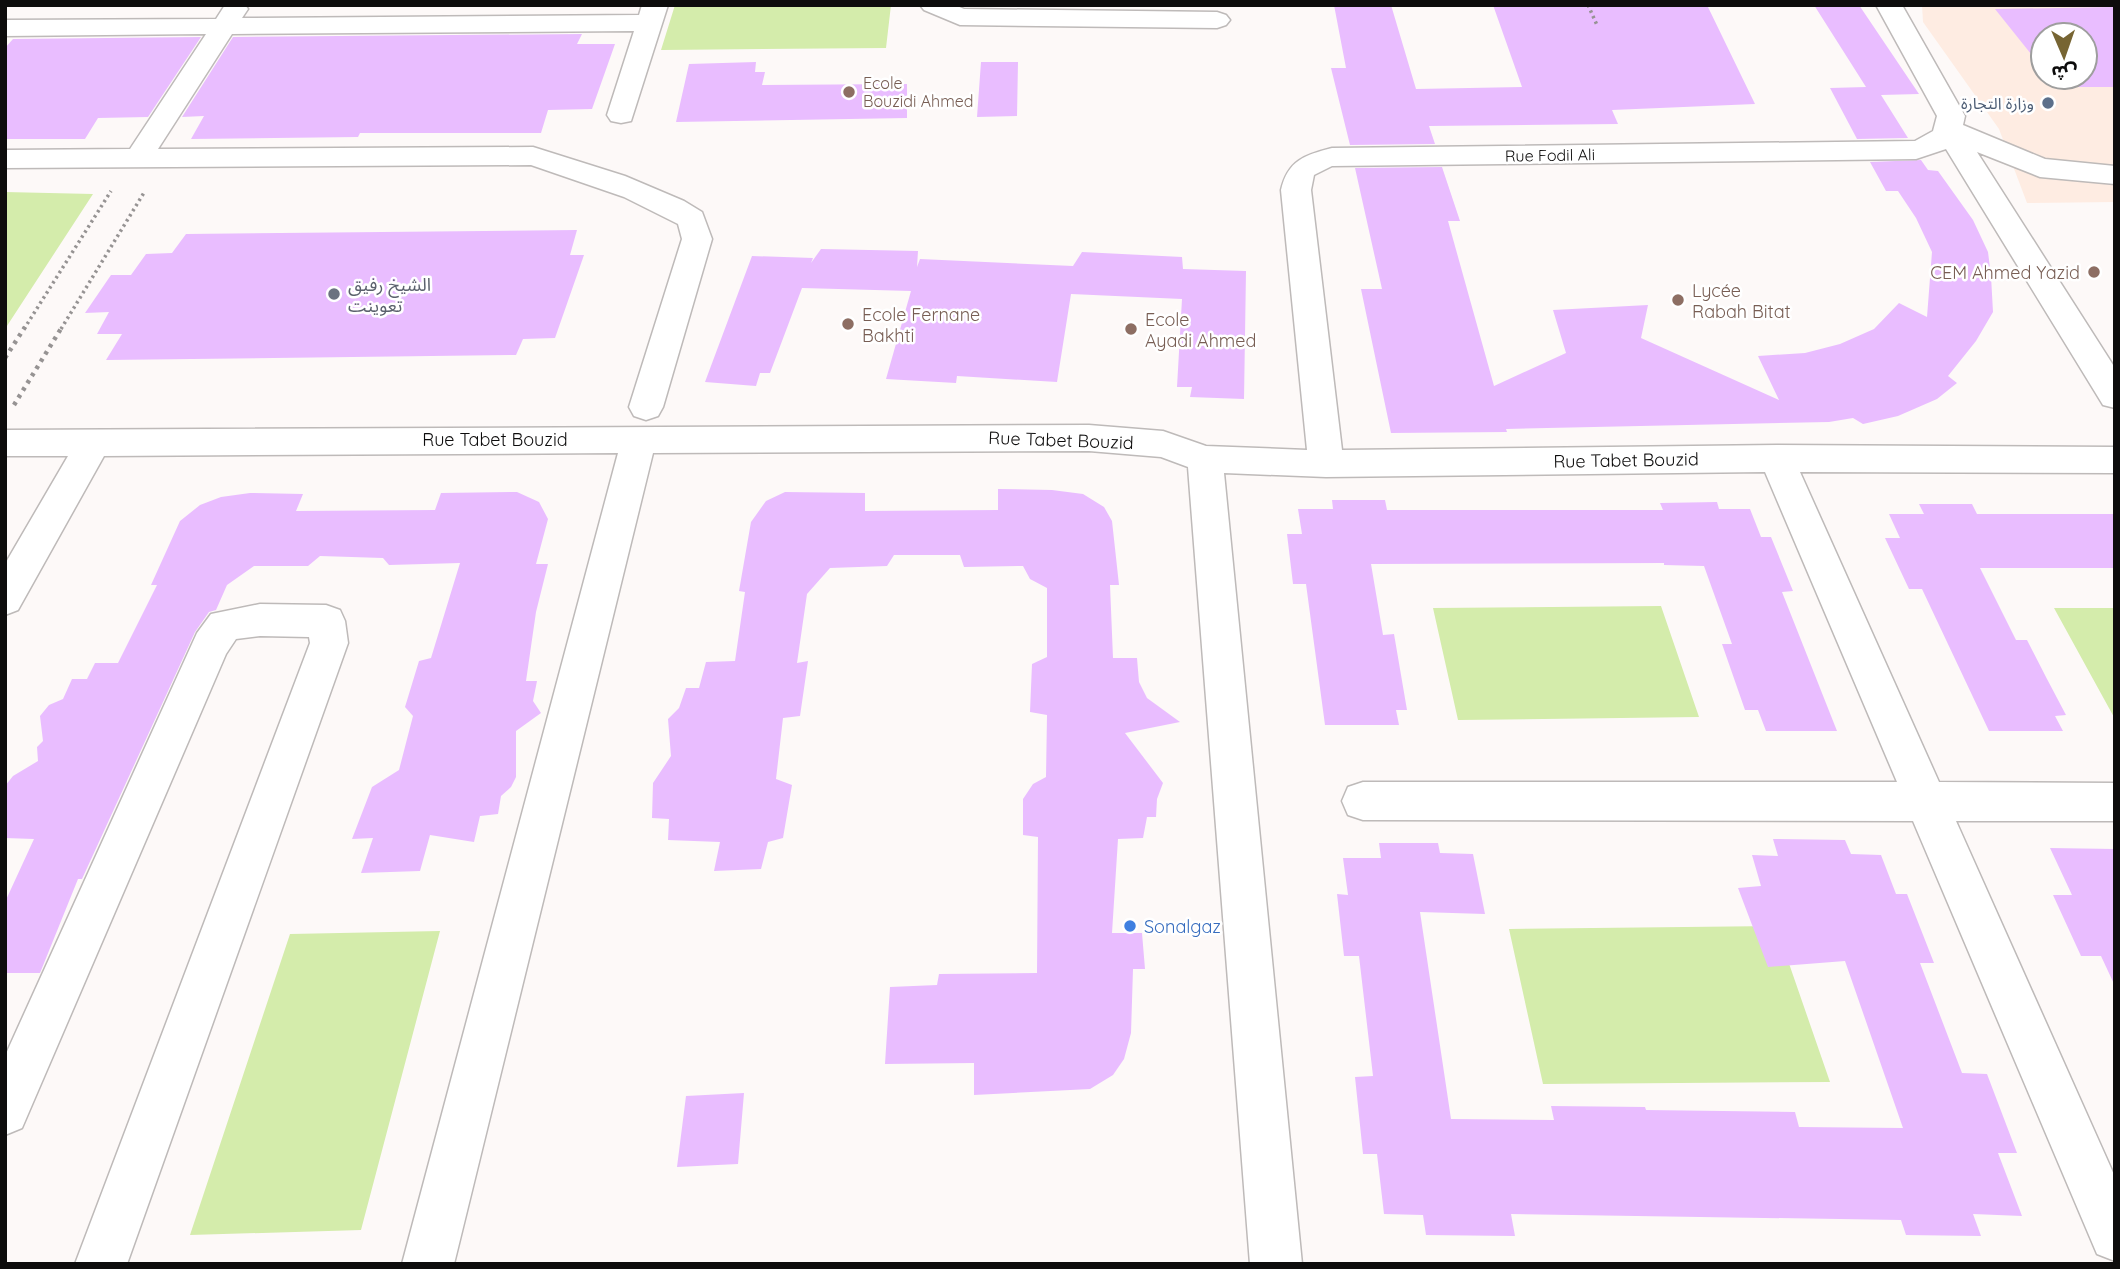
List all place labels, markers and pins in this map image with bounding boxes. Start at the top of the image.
place label: Ecole Bouzidi Ahmed [863,73,974,111]
marker: Ecole Bouzidi Ahmed [841,84,857,100]
place label: وزارة التجارة [1961,93,2034,113]
marker: وزارة التجارة [2040,95,2056,111]
place label: CEM Ahmed Yazid [1930,261,2080,284]
marker: CEM Ahmed Yazid [2086,264,2102,280]
place label: الشيخ رفيق تعوينت [348,273,431,317]
place label: Lycée Rabah Bitat [1692,279,1791,323]
marker: الشيخ رفيق تعوينت [326,286,342,302]
marker: Lycée Rabah Bitat [1670,292,1686,308]
place label: Ecole Fernane Bakhti [862,303,980,347]
place label: Ecole Ayadi Ahmed [1145,308,1256,352]
marker: Ecole Fernane Bakhti [840,316,856,332]
marker: Ecole Ayadi Ahmed [1123,321,1139,337]
place label: Sonalgaz [1144,915,1221,938]
marker: Sonalgaz [1122,918,1138,934]

